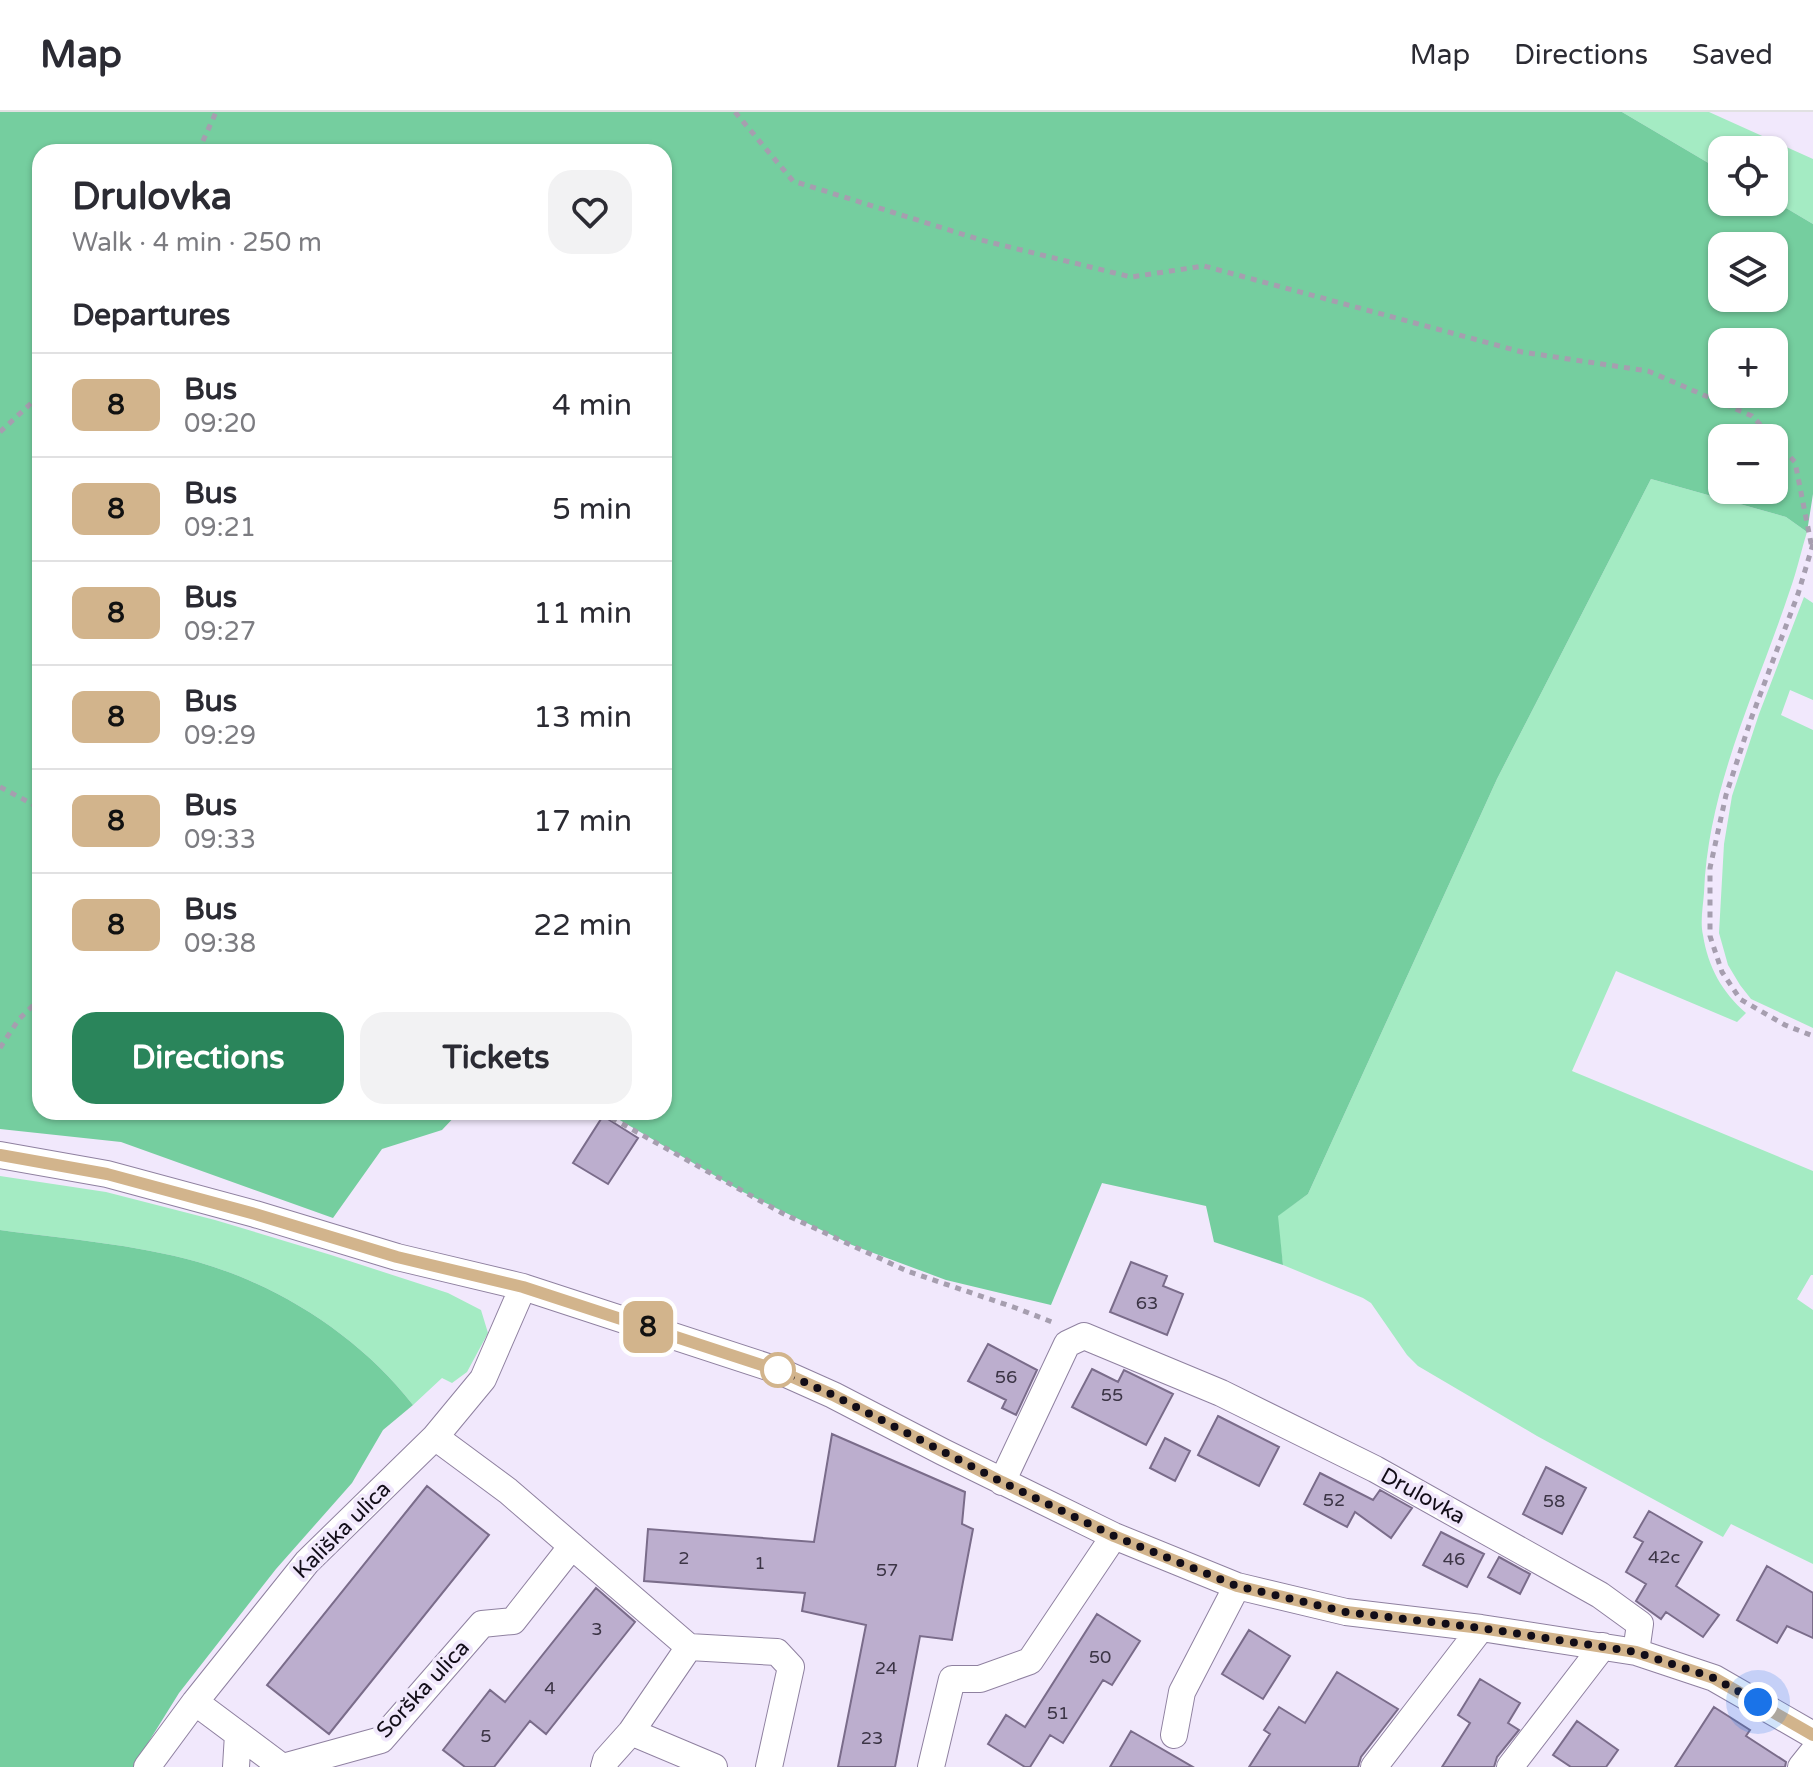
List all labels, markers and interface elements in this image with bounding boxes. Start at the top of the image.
text: Map [40,32,122,78]
text: Map [1410,38,1470,72]
text: Directions [1514,38,1648,72]
text: Saved [1692,38,1773,72]
map controls [1708,136,1788,504]
button: locate [1708,136,1788,216]
button: heart [548,170,632,254]
text: Drulovka [72,174,232,220]
text: Walk · 4 min · 250 m [72,227,322,258]
button: layers [1708,232,1788,312]
text: Departures [72,297,230,334]
button: + [1708,328,1788,408]
text: Bus [184,371,237,408]
text: 4 min [552,387,632,424]
text: 8 [107,388,125,422]
text: 09:20 [184,408,256,439]
button: − [1708,424,1788,504]
text: Bus [184,475,237,512]
text: 5 min [552,491,632,528]
text: 8 [107,492,125,526]
text: 09:21 [184,512,256,543]
text: Bus [184,579,237,616]
text: 11 min [533,595,632,632]
text: 8 [107,596,125,630]
text: 09:27 [184,616,256,647]
text: Bus [184,683,237,720]
text: 13 min [533,699,632,736]
text: 8 [107,700,125,734]
text: 09:29 [184,720,256,751]
text: Bus [184,787,237,824]
text: 17 min [533,803,632,840]
text: 8 [107,804,125,838]
text: 09:33 [184,824,256,855]
text: Bus [184,891,237,928]
text: 22 min [533,907,632,944]
text: 8 [107,908,125,942]
text: 09:38 [184,928,256,959]
button: Directions [72,1012,344,1104]
button: Tickets [360,1012,632,1104]
house number: 63 [1136,1292,1158,1314]
line badge: 8 [622,1301,674,1353]
text: 8 [639,1310,657,1344]
unlabelled marker [761,1353,795,1387]
house number: 56 [995,1366,1017,1388]
house number: 55 [1101,1384,1123,1406]
street label: Drulovka [1376,1462,1470,1530]
street label: Kališka ulica [288,1476,396,1584]
house number: 52 [1323,1489,1345,1511]
house number: 58 [1543,1490,1565,1512]
house number: 42c [1648,1546,1680,1568]
house number: 2 [678,1547,690,1569]
house number: 46 [1443,1548,1465,1570]
house number: 1 [754,1552,766,1574]
house number: 57 [876,1559,898,1581]
house number: 3 [591,1618,603,1640]
street label: Sorška ulica [371,1635,475,1743]
house number: 50 [1089,1646,1111,1668]
house number: 24 [875,1657,897,1679]
house number: 4 [544,1677,556,1699]
your location [1738,1682,1778,1722]
house number: 51 [1047,1702,1069,1724]
house number: 5 [480,1725,492,1747]
house number: 23 [861,1727,883,1749]

